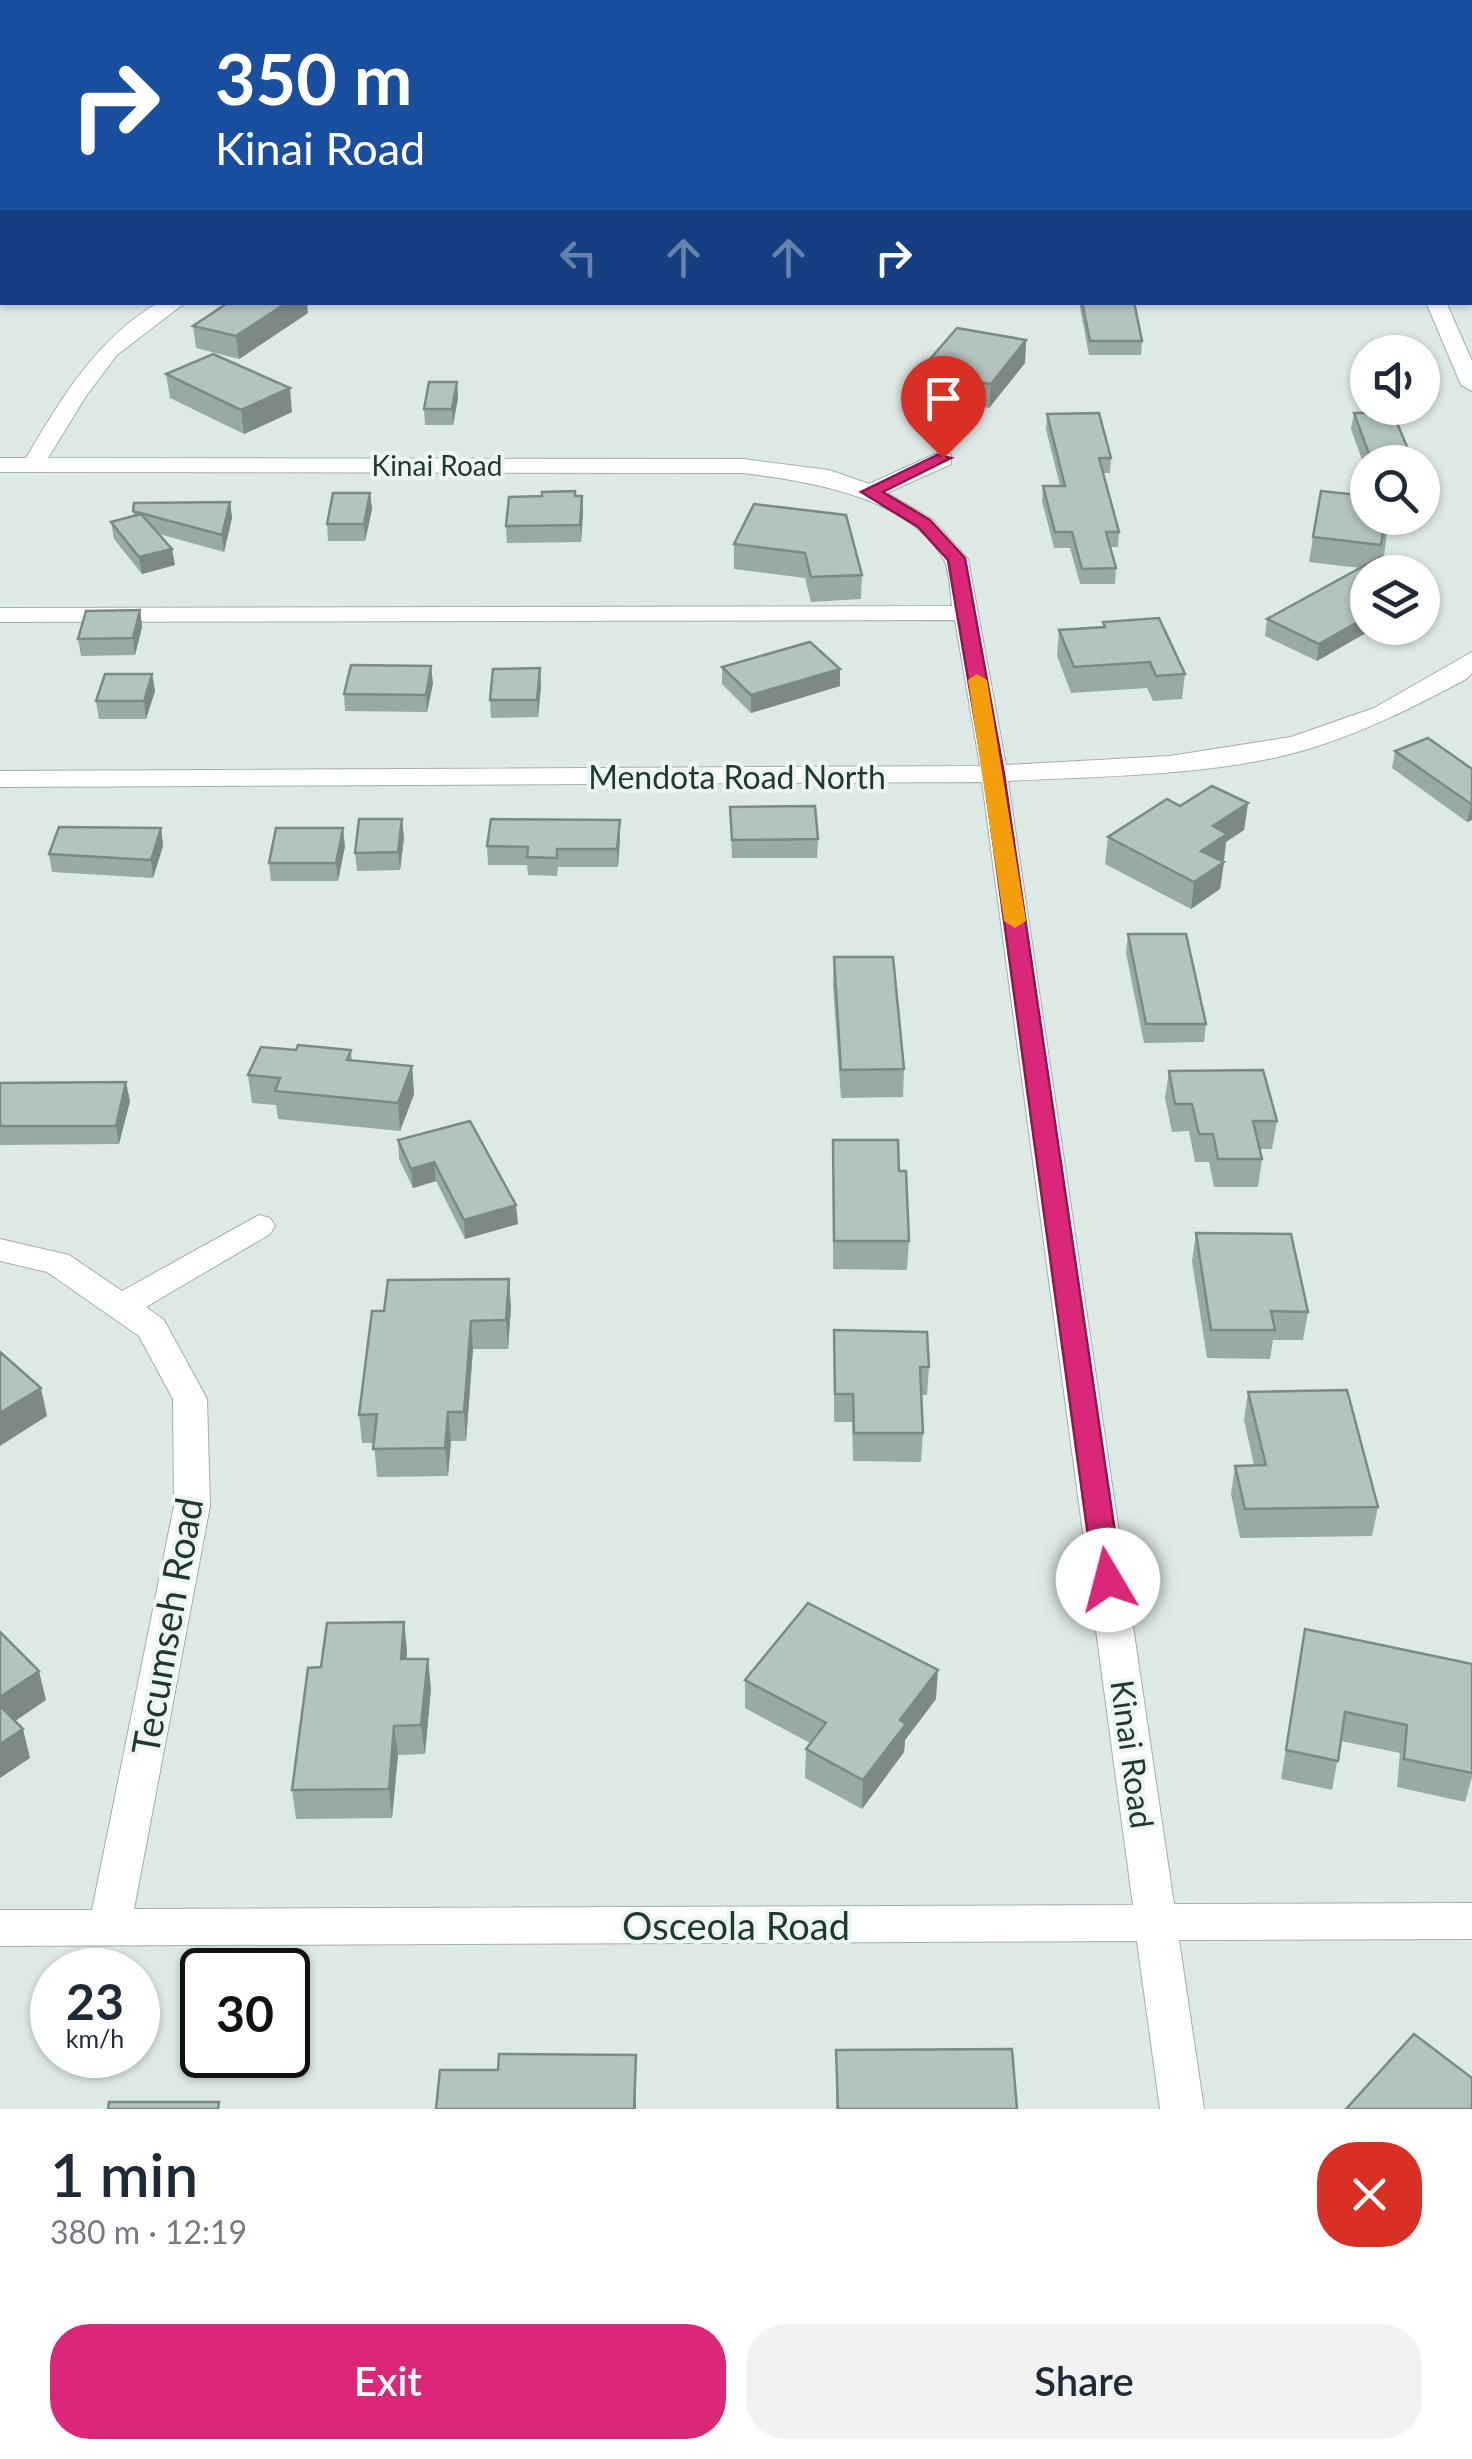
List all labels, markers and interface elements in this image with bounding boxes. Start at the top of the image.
text: 350 m [215,36,412,120]
icon: right [50,40,180,170]
text: Kinai Road [215,121,425,175]
icon: left [551,230,606,285]
icon: ahead [656,230,711,285]
icon: ahead [761,230,816,285]
icon: right [866,230,921,285]
map controls [1350,335,1440,645]
button: sound [1350,335,1440,425]
pin [901,356,986,459]
icon: arrive [916,371,971,426]
button: search [1350,445,1440,535]
street label: Kinai Road [372,448,502,482]
button: layers [1350,555,1440,645]
street label: Mendota Road North [588,757,886,796]
street label: Tecumseh Road [121,1494,211,1758]
position arrow [1056,1528,1160,1632]
street label: Kinai Road [1103,1677,1163,1831]
street label: Osceola Road [622,1902,850,1948]
speed limit sign: 30 [180,1948,310,2078]
text: 23 [66,1971,124,2031]
text: km/h [66,2023,124,2053]
text: 1 min [50,2138,198,2210]
button: close [1317,2142,1422,2247]
text: 380 m · 12:19 [50,2212,247,2251]
button: Exit [50,2324,726,2439]
button: Share [746,2324,1422,2439]

